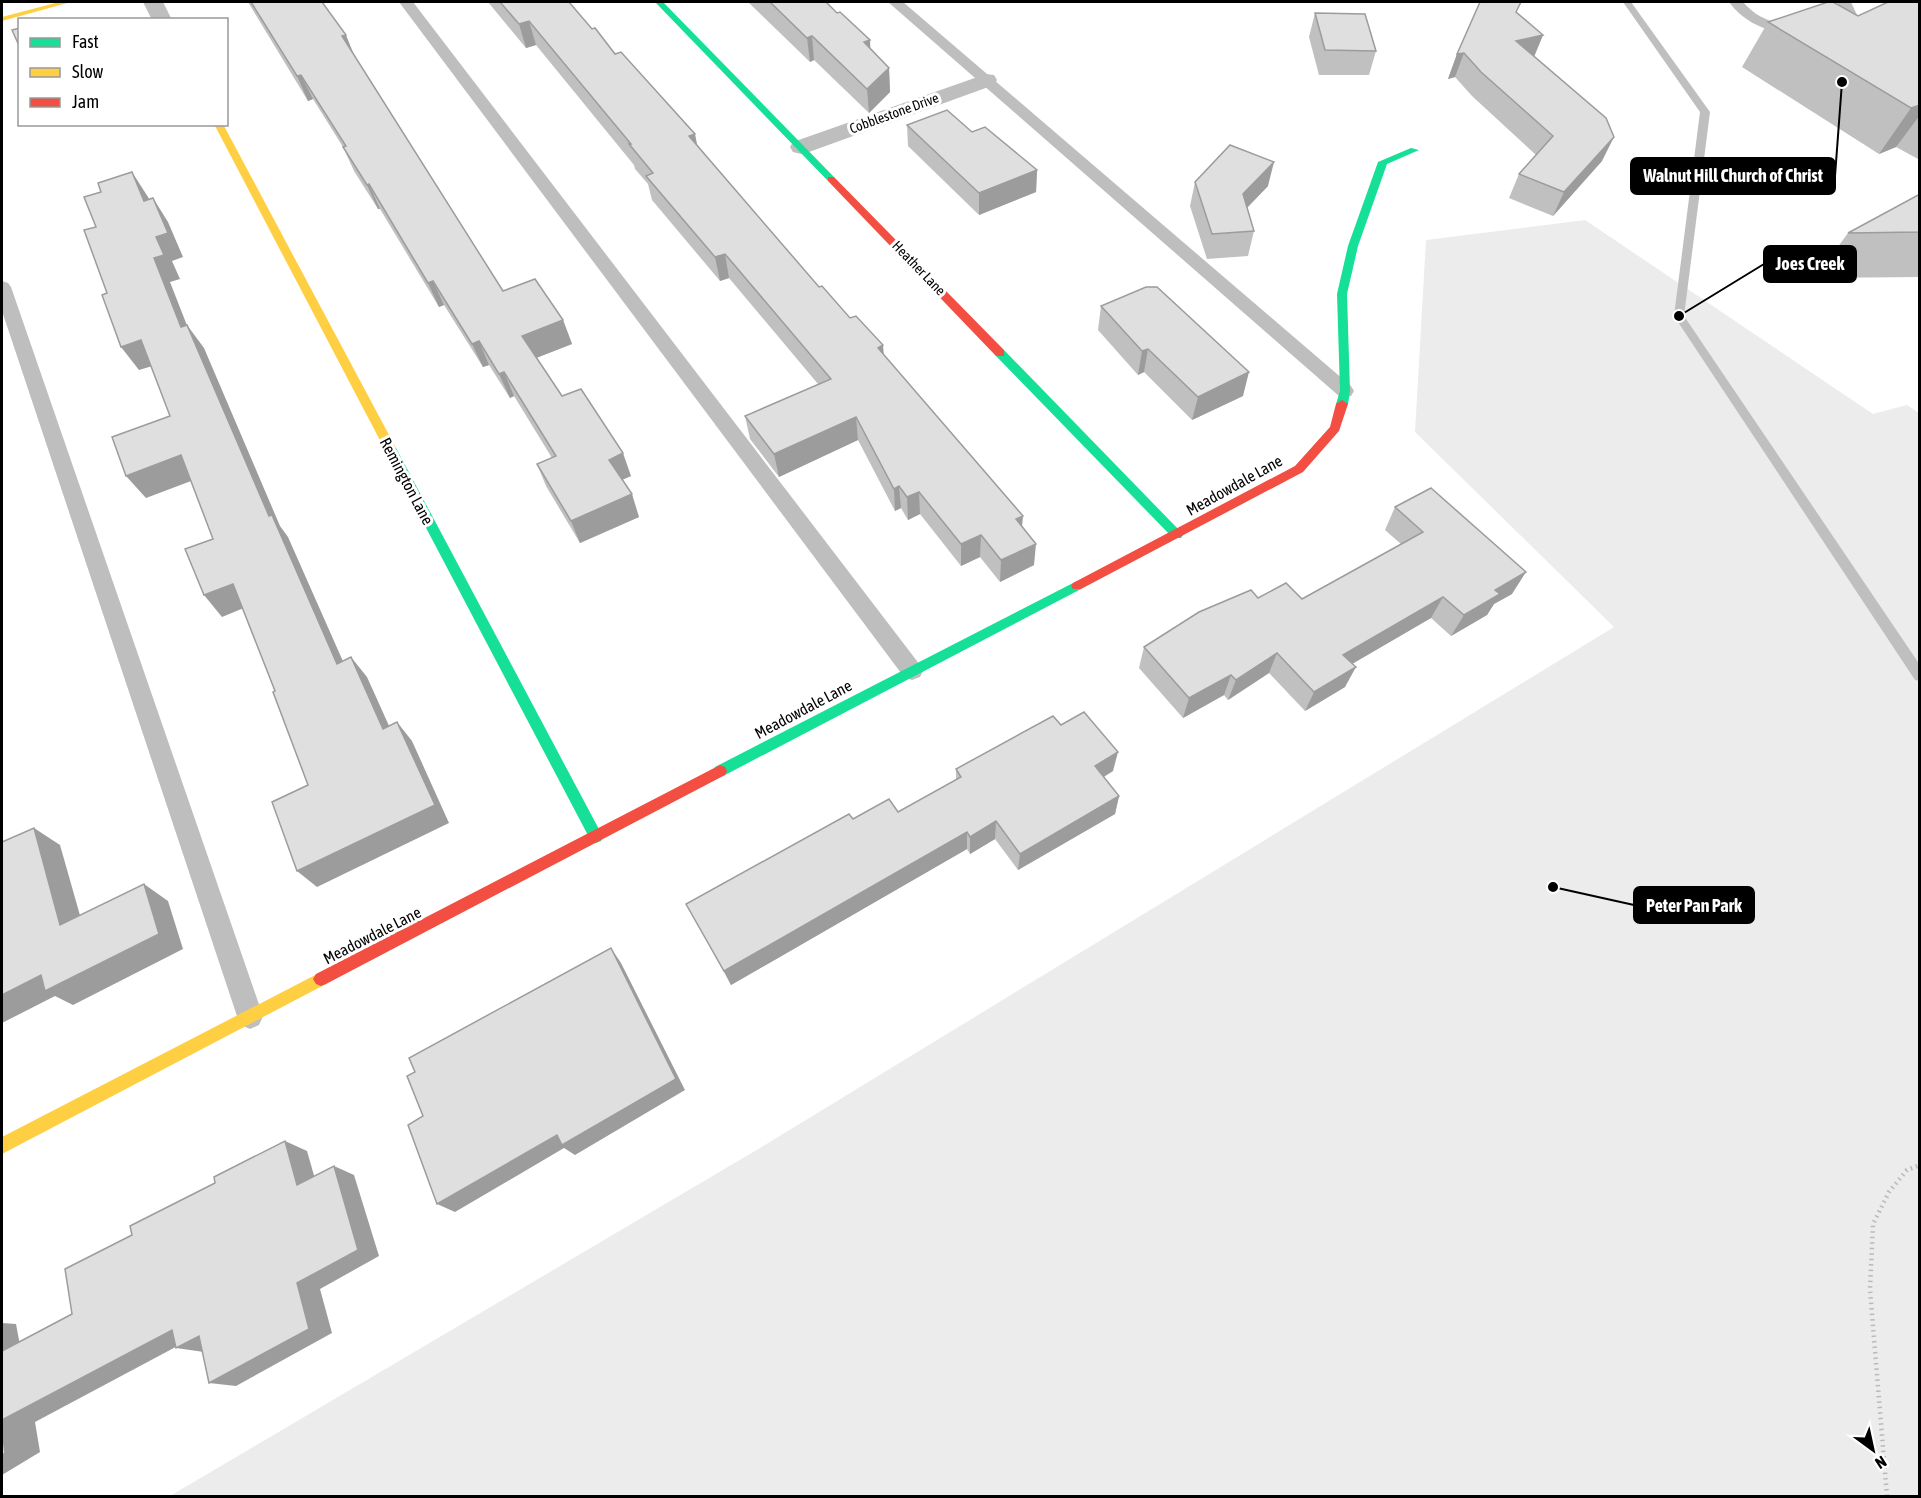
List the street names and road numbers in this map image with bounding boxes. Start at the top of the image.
street label: Cobblestone Drive [847,89,941,137]
street label: Heather Lane [889,238,949,298]
street label: Remington Lane [376,435,437,528]
street label: Meadowdale Lane [1183,451,1285,519]
street label: Meadowdale Lane [752,676,854,742]
street label: Meadowdale Lane [320,903,424,967]

